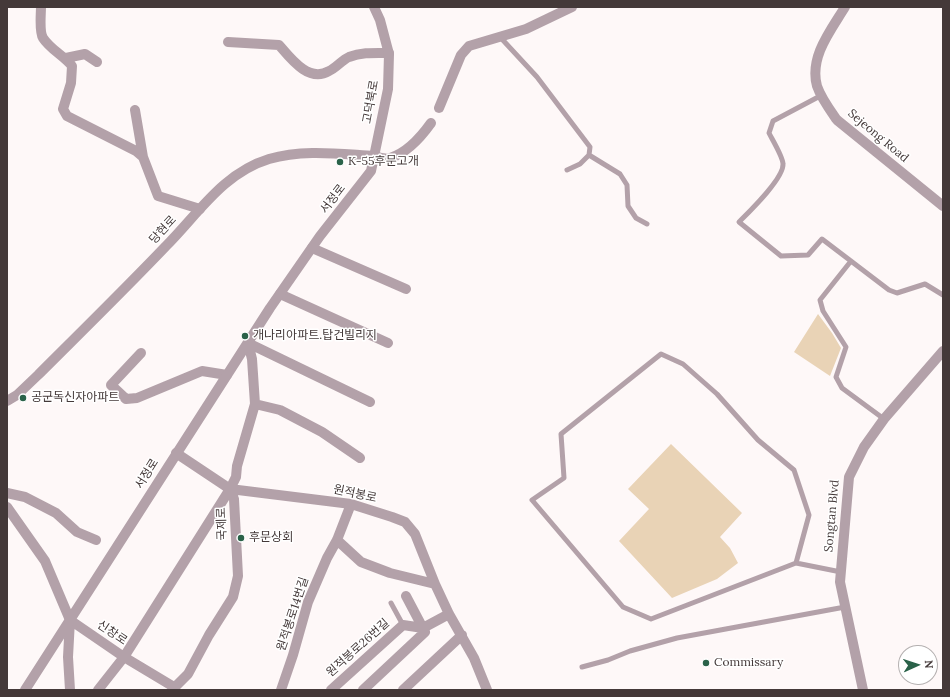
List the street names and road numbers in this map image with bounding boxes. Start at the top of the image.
street label: 고덕북로 [360,79,382,125]
street label: Sejeong Road [845,106,911,166]
street label: 서정로 [317,181,349,217]
street label: 당현로 [146,213,180,247]
street label: 서정로 [132,456,162,492]
street label: Songtan Blvd [822,479,842,553]
street label: 원적봉로 [332,482,378,506]
street label: 국제로 [214,507,230,541]
street label: 원적봉로14번길 [274,575,312,653]
street label: 원적봉로26번길 [324,616,392,680]
street label: 신창로 [94,618,130,648]

